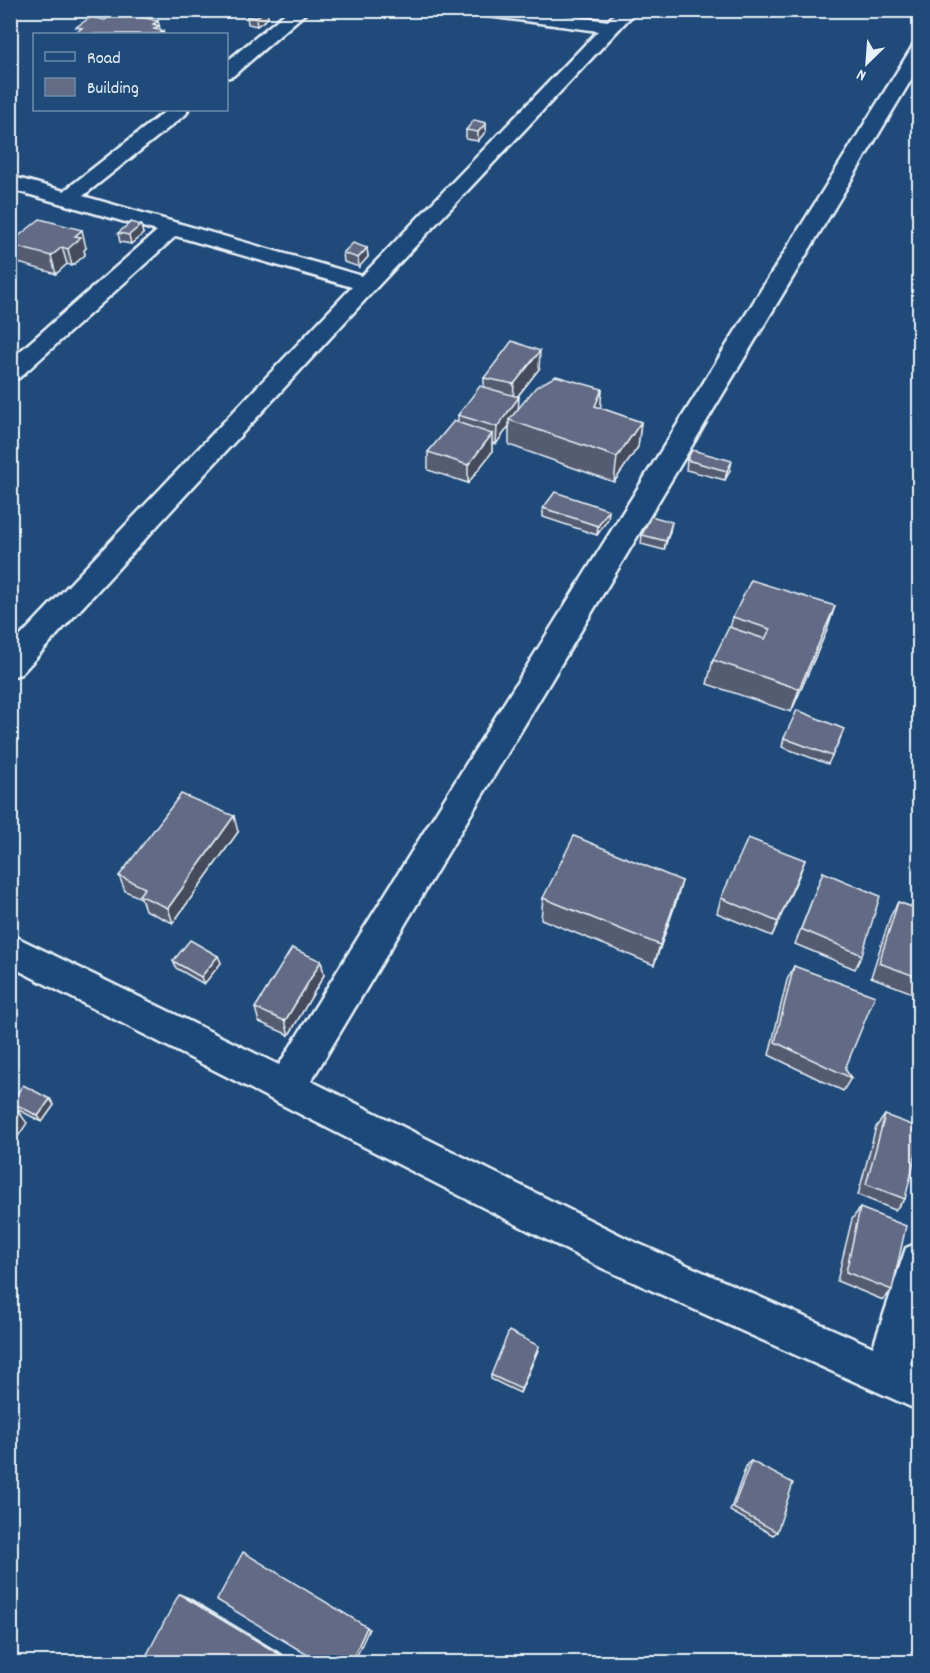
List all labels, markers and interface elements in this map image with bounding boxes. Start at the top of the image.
legend [33,33,228,111]
north arrow [837,33,897,93]
text: Road [87,47,121,72]
text: N [853,62,870,86]
text: Building [87,77,139,102]

